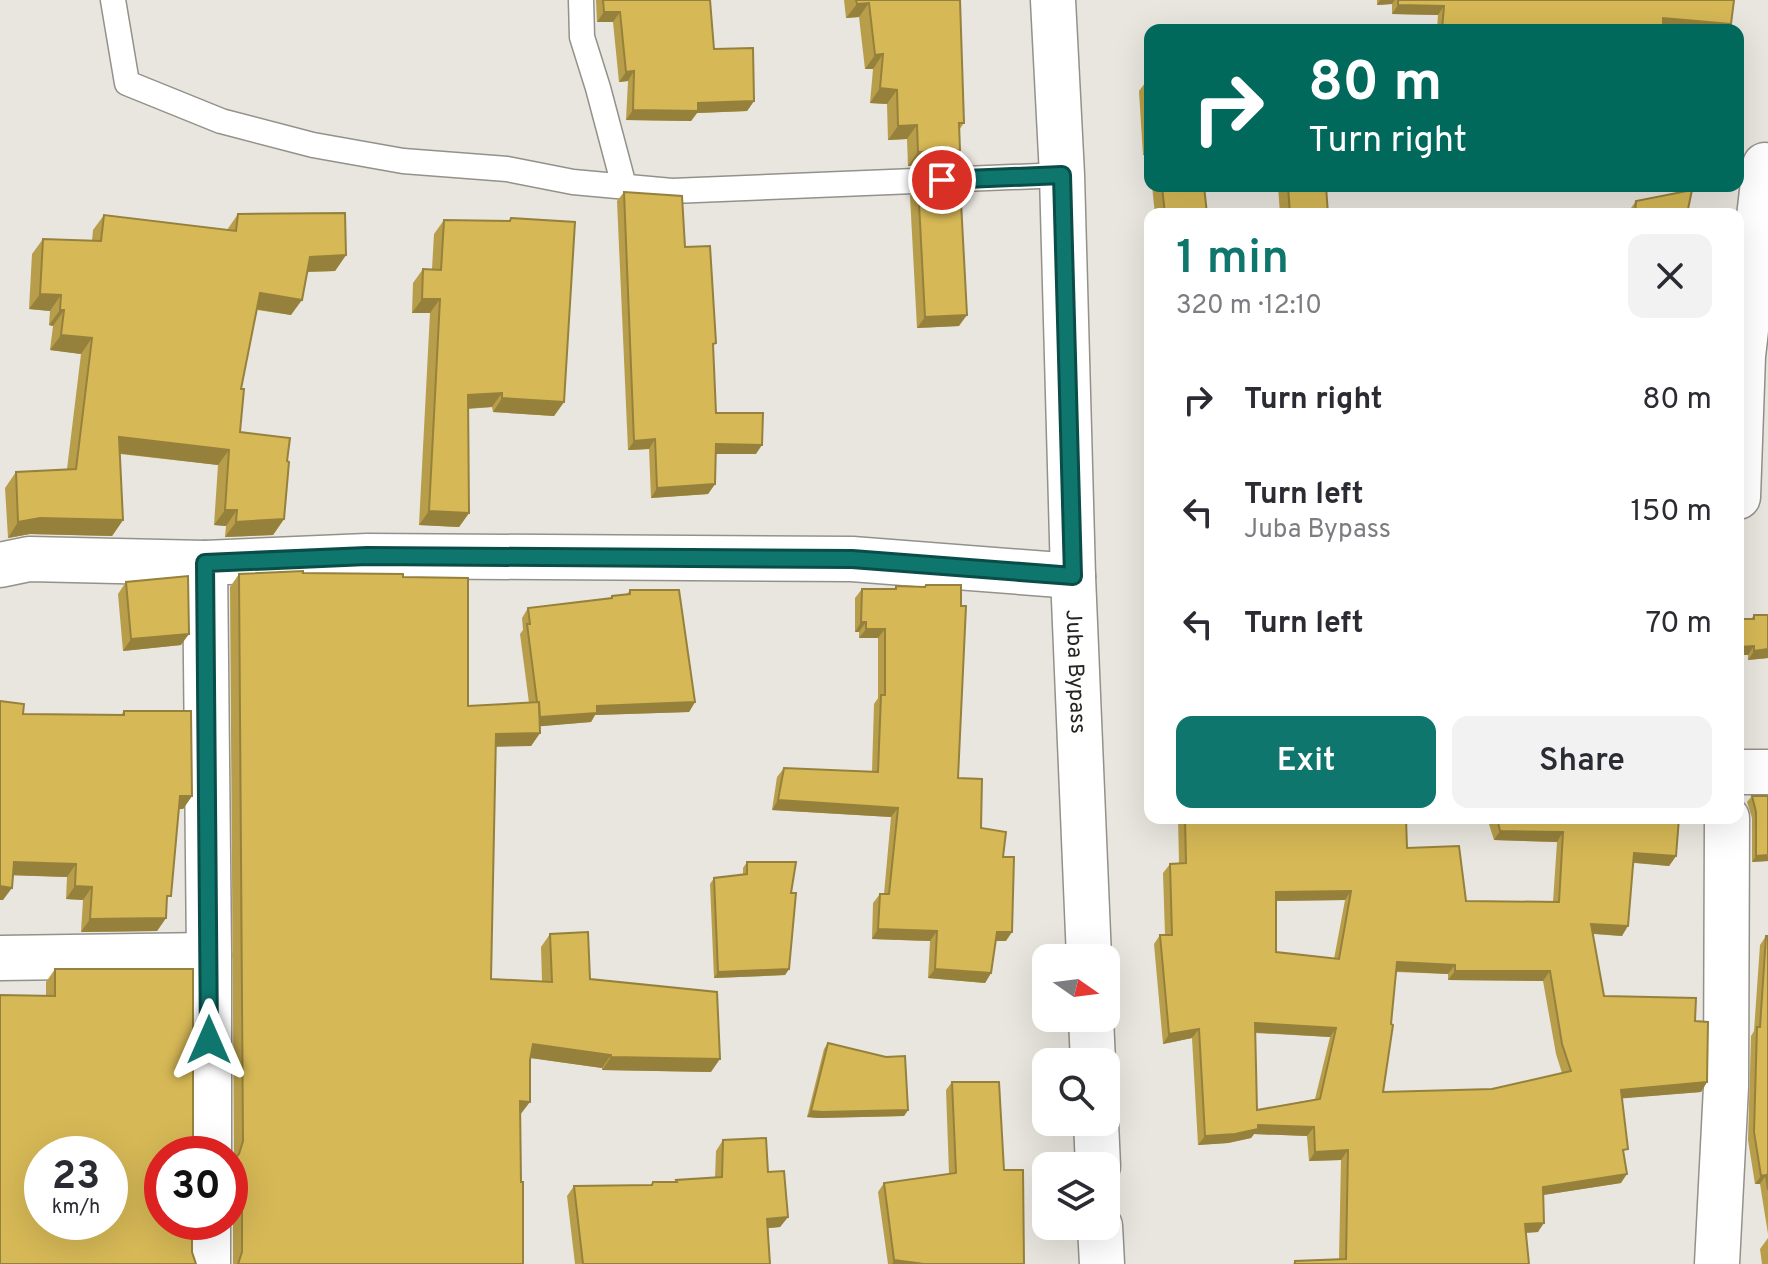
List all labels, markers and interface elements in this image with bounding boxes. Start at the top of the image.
text: 80 m [1308,50,1442,120]
icon: right [1176,56,1280,160]
text: Turn right [1308,119,1467,165]
pin [908,146,976,214]
icon: arrive [920,158,964,202]
text: 1 min [1176,230,1289,290]
button: close [1628,234,1712,318]
text: 320 m · 12:10 [1176,290,1322,323]
icon: right [1176,378,1220,422]
text: Turn right [1244,382,1382,419]
text: 80 m [1642,382,1712,419]
text: Turn left [1244,477,1364,514]
icon: left [1176,490,1220,534]
text: 150 m [1631,494,1712,531]
text: Juba Bypass [1244,514,1391,547]
icon: left [1176,602,1220,646]
text: Turn left [1244,606,1364,643]
text: 70 m [1646,606,1712,643]
street label: Juba Bypass [1058,609,1091,734]
button: Exit [1176,716,1436,808]
button: Share [1452,716,1712,808]
north arrow [1032,944,1120,1032]
map controls [1032,944,1120,1240]
position arrow [167,998,251,1082]
button: search [1032,1048,1120,1136]
speed limit sign: 30 [144,1136,248,1240]
button: layers [1032,1152,1120,1240]
text: 23 [52,1153,100,1203]
text: km/h [52,1195,100,1221]

